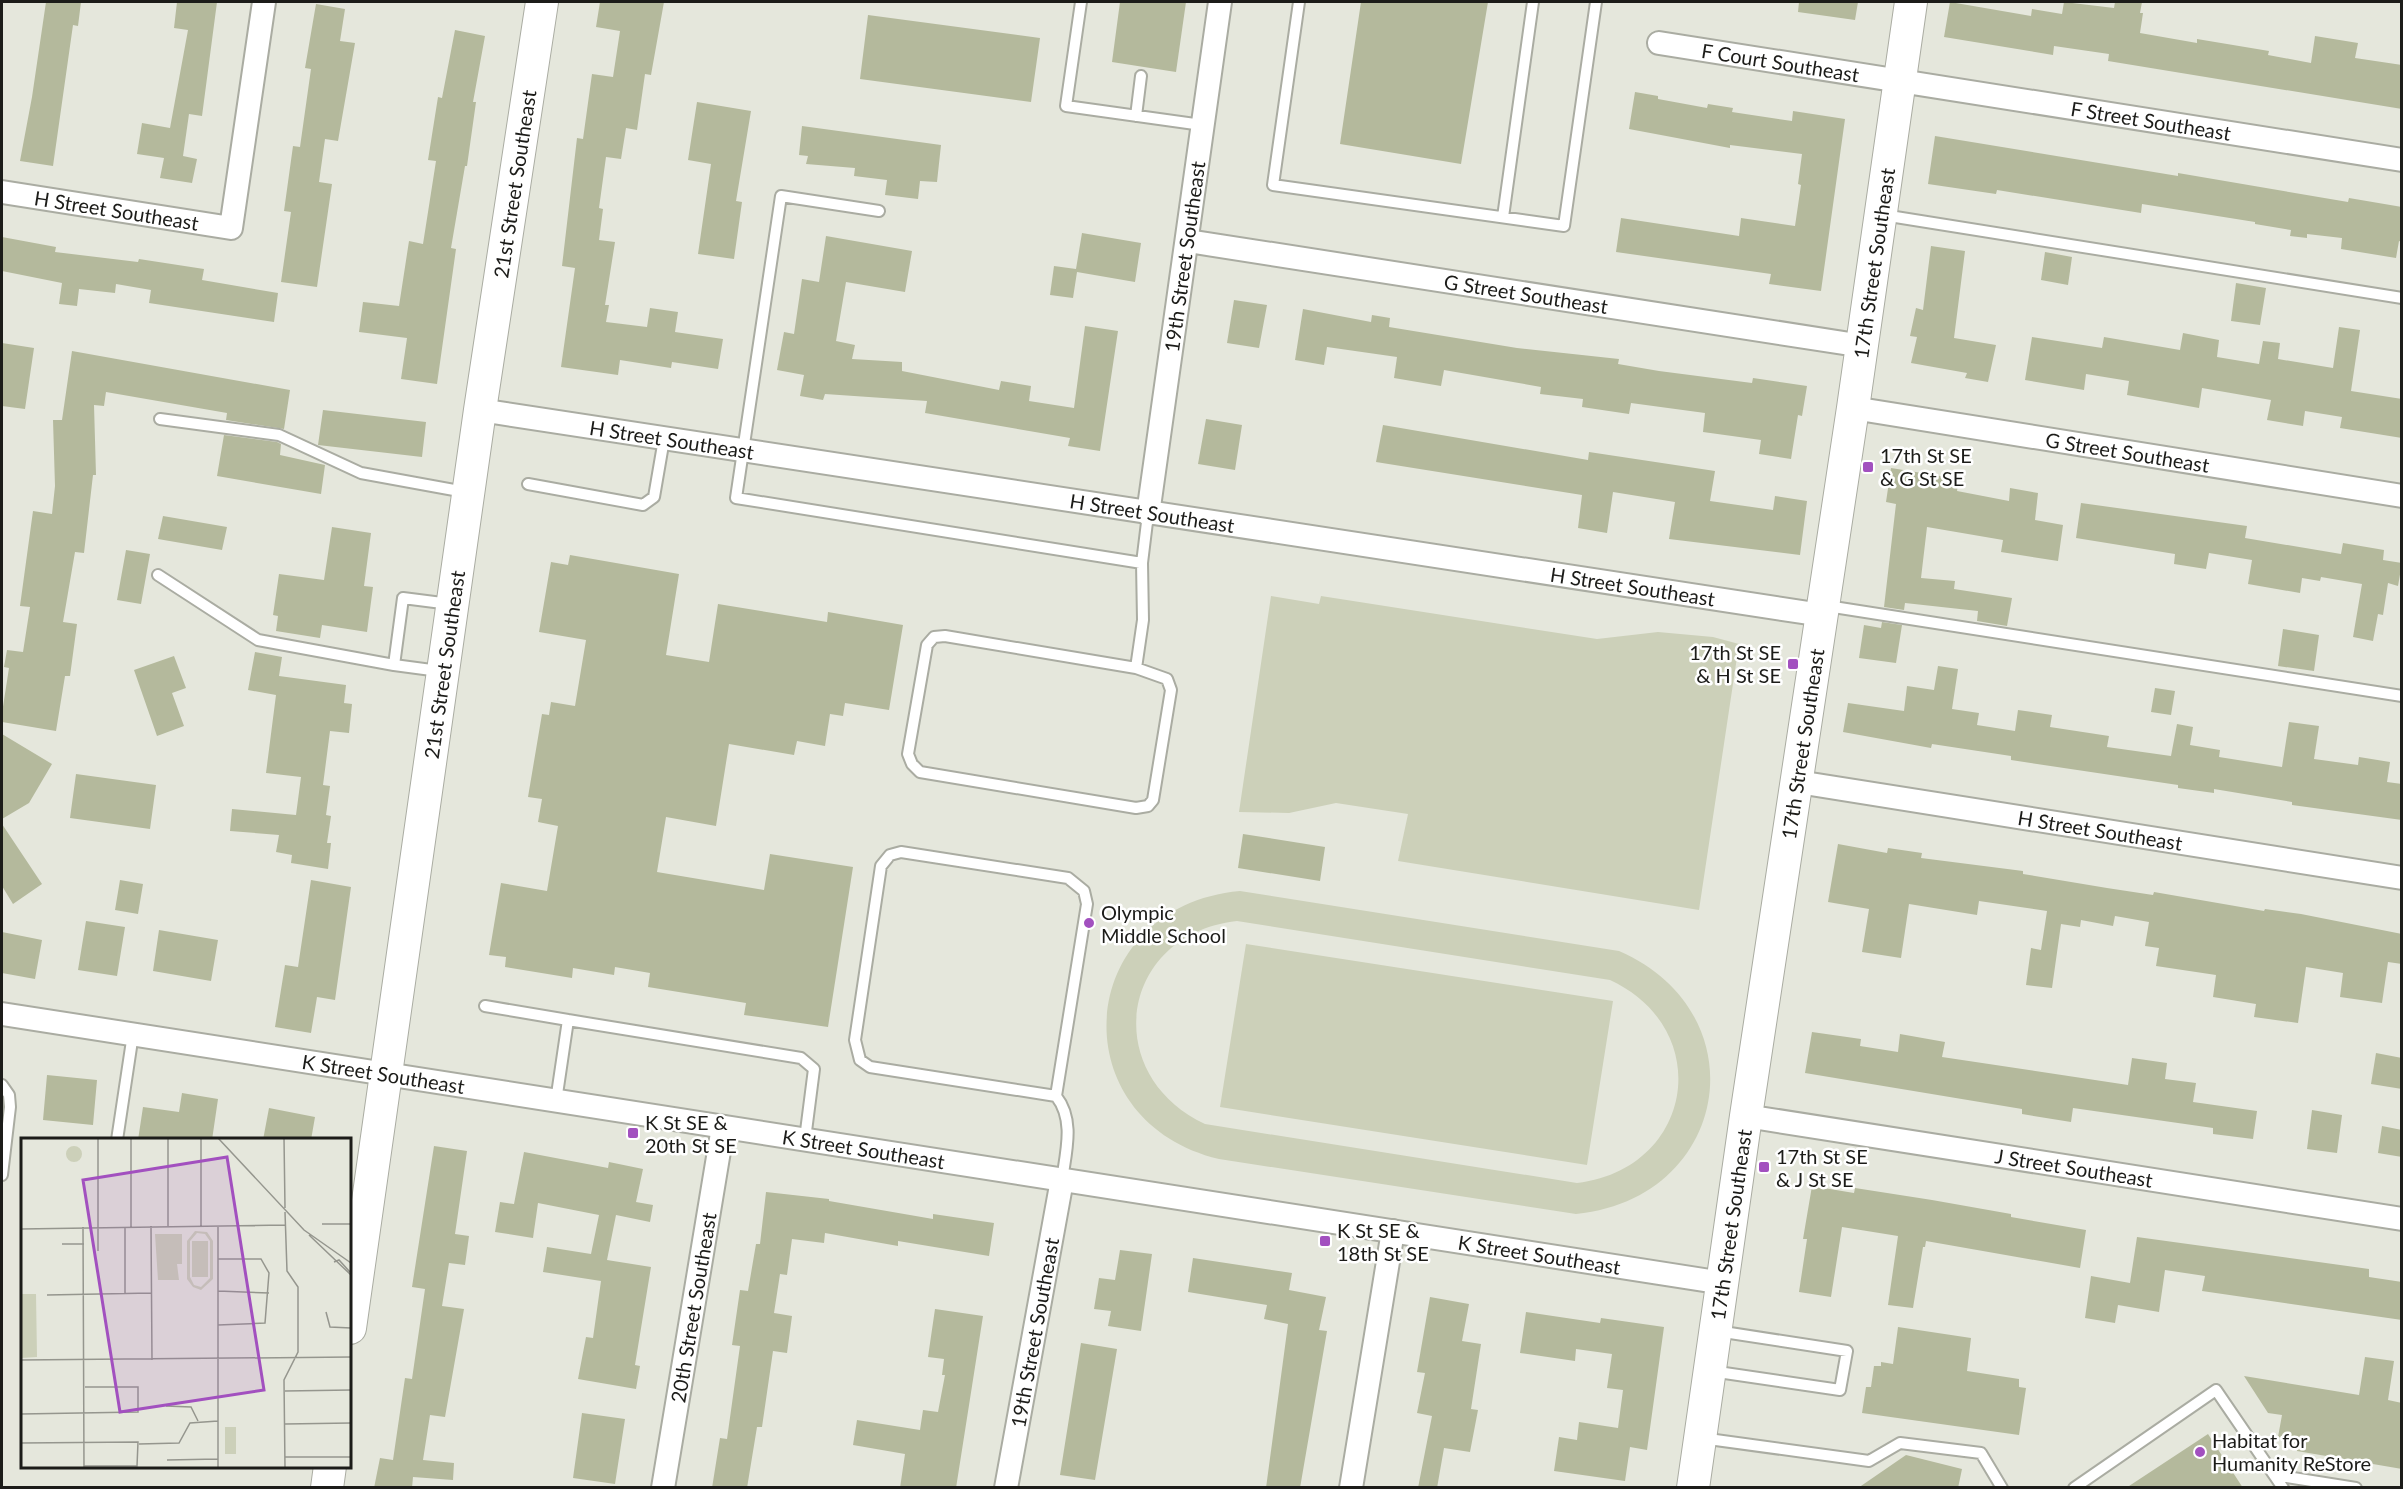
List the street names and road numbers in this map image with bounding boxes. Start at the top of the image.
street label: F Court Southeast [1700,38,1861,86]
street label: 21st Street Southeast [488,88,541,279]
street label: F Street Southeast [2069,96,2233,145]
street label: 19th Street Southeast [1159,160,1209,354]
street label: 17th Street Southeast [1848,166,1899,360]
street label: H Street Southeast [33,185,201,235]
street label: G Street Southeast [1442,269,1610,318]
street label: H Street Southeast [588,415,756,464]
street label: G Street Southeast [2044,427,2211,477]
street label: H Street Southeast [1068,488,1236,537]
street label: H Street Southeast [1549,562,1717,610]
street label: 21st Street Southeast [419,569,469,760]
street label: 17th Street Southeast [1776,647,1828,841]
street label: H Street Southeast [2016,805,2184,855]
street label: K Street Southeast [300,1049,466,1098]
street label: K Street Southeast [781,1124,947,1173]
street label: 17th Street Southeast [1705,1128,1756,1322]
street label: J Street Southeast [1993,1143,2155,1192]
street label: 20th Street Southeast [665,1211,721,1404]
street label: K Street Southeast [1456,1230,1622,1279]
street label: 19th Street Southeast [1005,1236,1063,1429]

